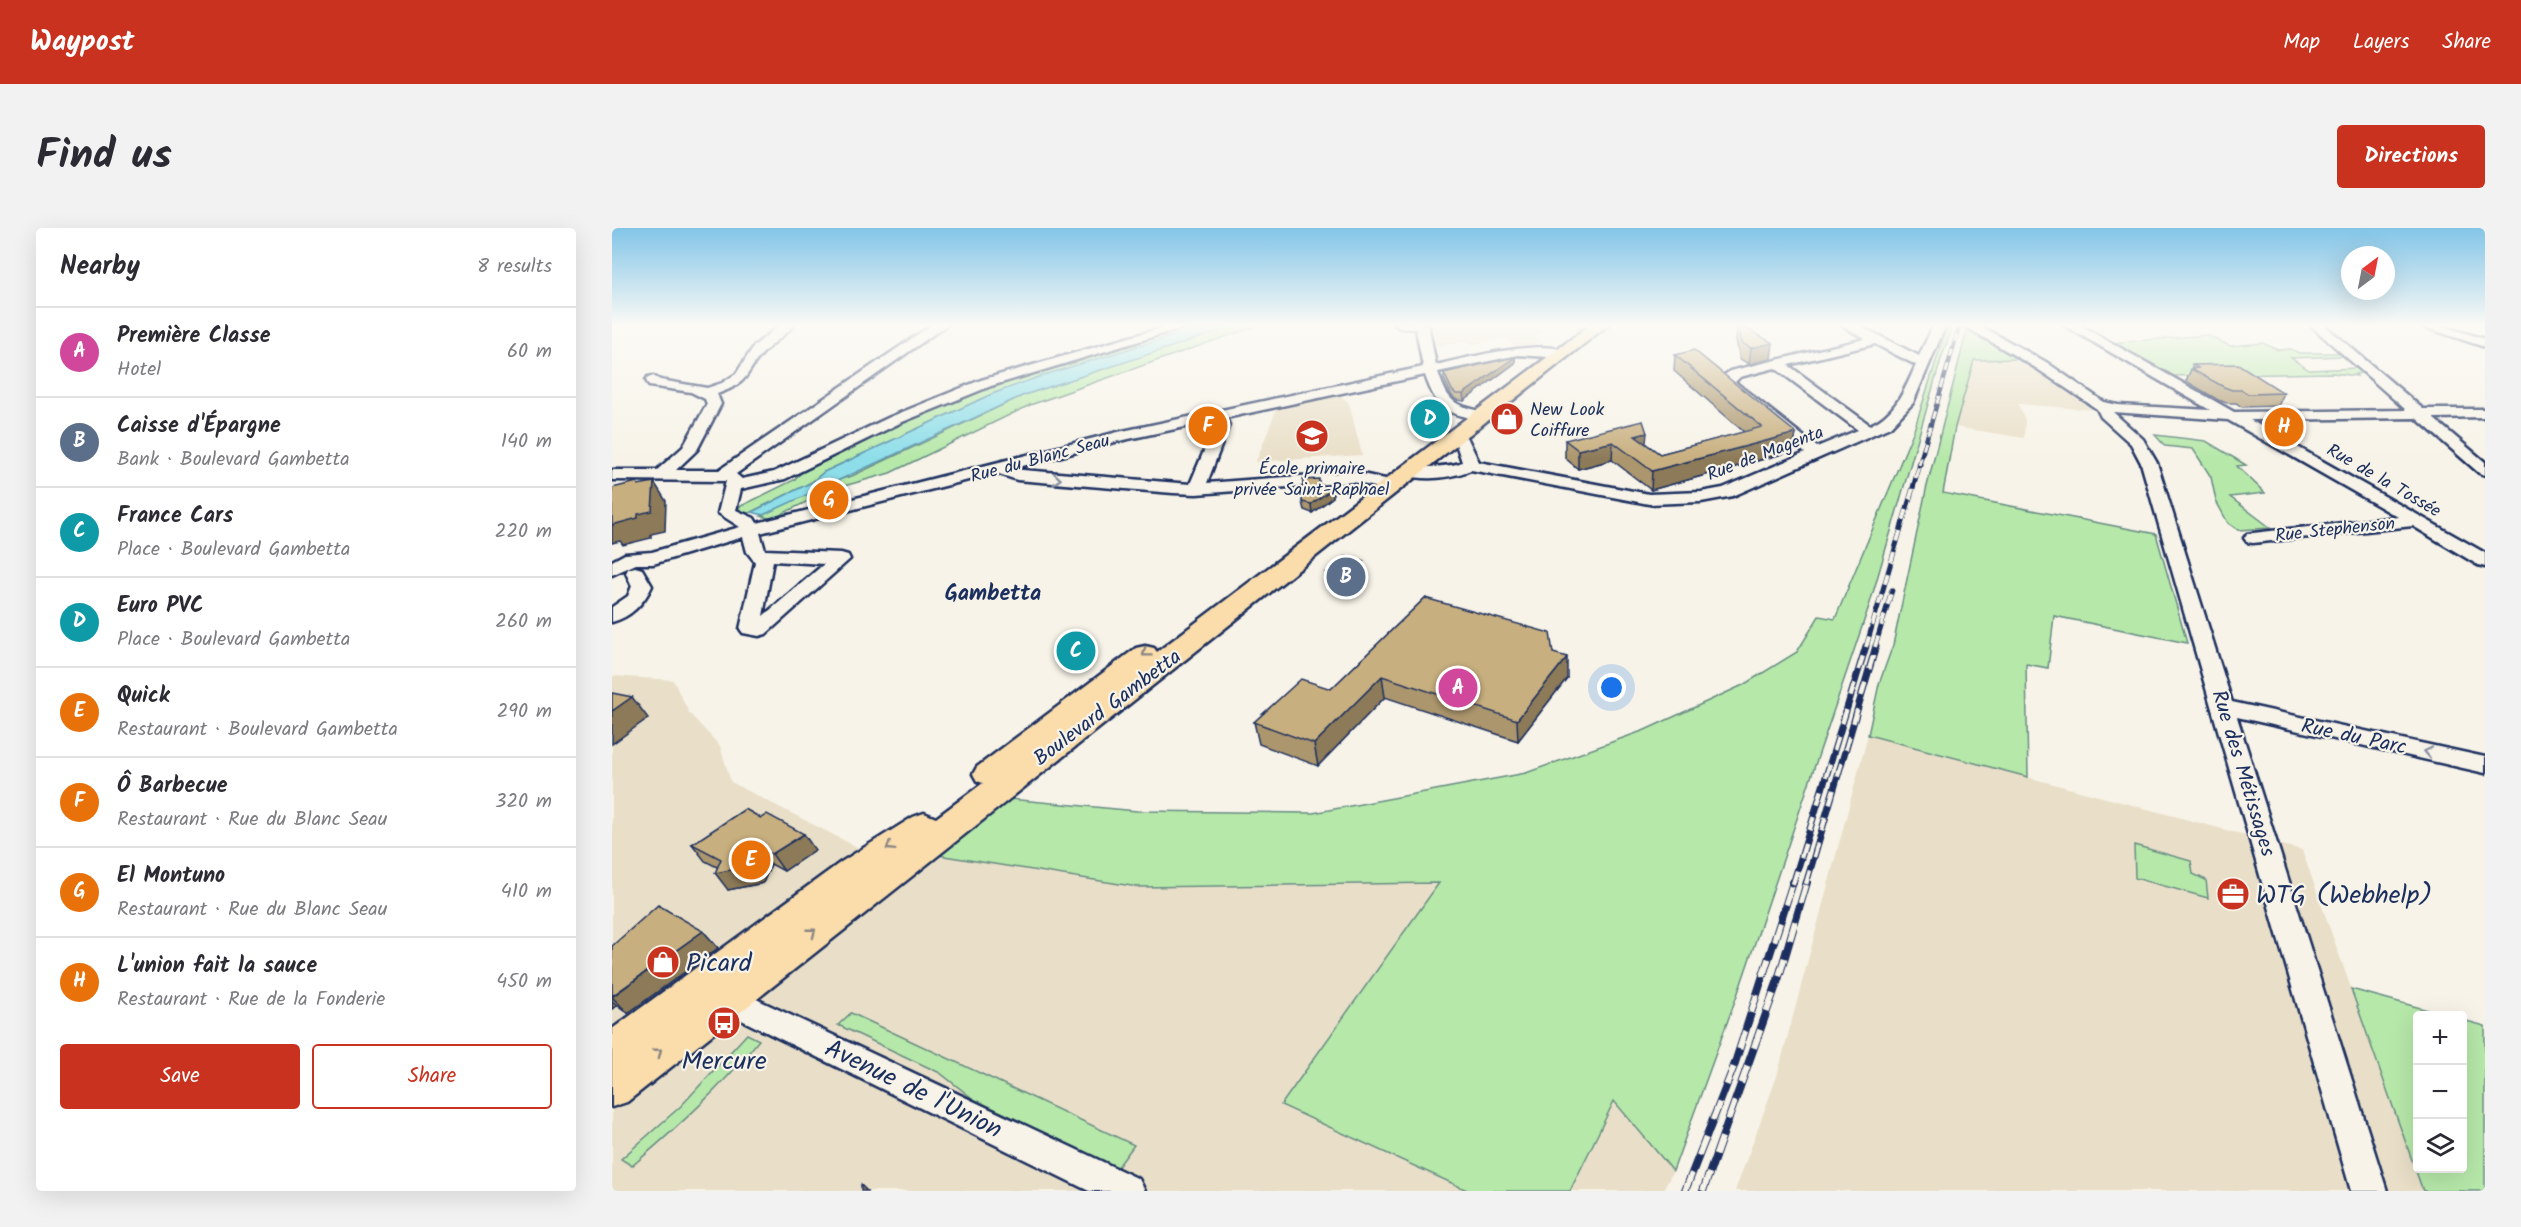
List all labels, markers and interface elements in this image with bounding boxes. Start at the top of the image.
text: Waypost [30,20,134,65]
text: Map [2283,26,2320,59]
text: Layers [2353,26,2409,59]
text: Share [2442,26,2491,59]
text: Find us [36,123,172,190]
button: Directions [2337,125,2485,188]
text: Nearby [60,246,140,288]
north arrow [2341,246,2395,300]
text: 8 results [477,251,552,283]
text: Première Classe [117,319,271,354]
text: A [73,336,86,368]
text: 60 m [507,336,552,368]
text: Hotel [117,354,161,386]
pin: D [1410,396,1450,441]
place label: New Look Coiffure [1530,396,1605,446]
shop icon: New Look Coiffure [1489,401,1525,437]
pin: F [1188,404,1228,448]
pin: H [2264,404,2304,450]
text: Caisse d'Épargne [117,409,281,444]
school or university icon: École primaire privée Saint-Raphael [1294,418,1330,454]
street label: Rue de Magenta [1703,419,1828,490]
text: B [73,426,86,458]
text: 140 m [501,426,552,458]
street label: Rue du Blanc Seau [967,427,1114,492]
street label: Rue de la Tossée [2321,437,2446,526]
text: Bank · Boulevard Gambetta [117,444,350,476]
place label: École primaire privée Saint-Raphael [1234,455,1390,505]
one-way arrow [1053,472,1062,485]
pin: G [810,478,848,522]
text: France Cars [117,499,233,534]
street label: Rue Stephenson [2274,510,2397,551]
text: C [73,516,86,548]
text: 220 m [495,516,552,548]
text: Place · Boulevard Gambetta [117,534,350,566]
pin: B [1326,554,1366,600]
district label: Gambetta [945,577,1041,612]
text: Euro PVC [117,589,204,624]
text: D [73,606,86,638]
text: 260 m [495,606,552,638]
text: Place · Boulevard Gambetta [117,624,350,656]
pin: C [1056,628,1096,674]
street label: Boulevard Gambetta [1027,641,1189,775]
one-way arrow [1141,646,1152,657]
pin: A [1438,666,1478,710]
your location [1597,673,1626,702]
text: Quick [117,679,170,714]
street label: Rue des Métissages [2202,686,2284,861]
text: E [74,696,85,728]
text: 290 m [497,696,552,728]
street label: Rue du Parc [2298,710,2409,765]
text: Restaurant · Boulevard Gambetta [117,714,398,746]
one-way arrow [2423,746,2433,759]
text: Ô Barbecue [117,769,227,804]
text: F [74,786,85,818]
text: 320 m [495,786,552,818]
text: Restaurant · Rue du Blanc Seau [117,804,387,836]
pin: E [732,838,770,882]
one-way arrow [886,839,896,851]
text: El Montuno [117,859,225,894]
place label: WTG (Webhelp) [2256,875,2432,917]
text: G [74,876,85,908]
text: 410 m [501,876,552,908]
office icon: WTG (Webhelp) [2215,876,2251,912]
text: Restaurant · Rue du Blanc Seau [117,894,387,926]
one-way arrow [805,929,816,940]
place label: Picard [686,943,753,985]
shop icon: Picard [645,944,681,980]
text: L'union fait la sauce [117,949,317,984]
text: H [73,966,86,998]
text: 450 m [496,966,552,998]
text: Restaurant · Rue de la Fonderie [117,984,385,1016]
bus stop icon: Mercure [706,1005,742,1041]
map controls [2413,1011,2467,1173]
button: + [2413,1011,2467,1065]
street label: Avenue de l'Union [817,1029,1009,1151]
place label: Mercure [681,1041,767,1083]
button: Save [60,1044,300,1109]
button: Share [312,1044,552,1109]
one-way arrow [651,1049,662,1060]
button: − [2413,1065,2467,1119]
button: layers [2413,1119,2467,1173]

